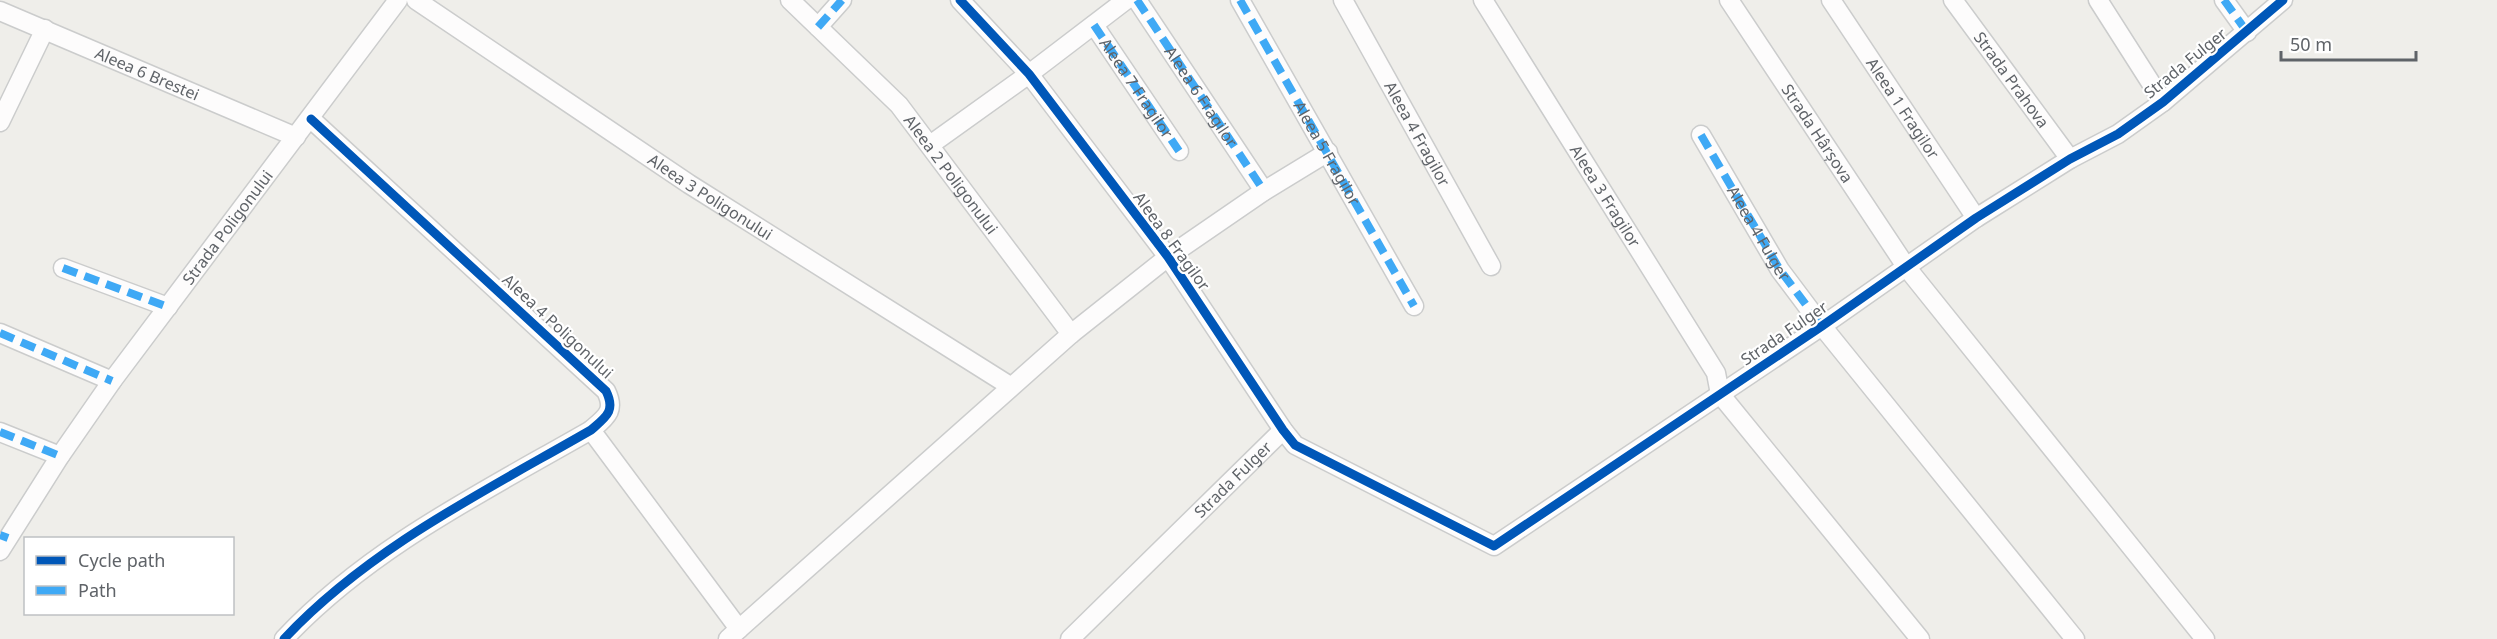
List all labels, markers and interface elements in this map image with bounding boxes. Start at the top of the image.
street label: Strada Fulger [2139,23,2231,103]
scale bar [2281,24,2416,62]
street label: Strada Prahova [1969,27,2054,132]
text: 50 m [2290,32,2332,56]
street label: Aleea 7 Fragilor [1095,33,1179,143]
street label: Aleea 6 Brestei [92,42,203,106]
street label: Aleea 6 Fragilor [1160,42,1243,152]
street label: Aleea 1 Fragilor [1861,53,1945,163]
street label: Aleea 4 Fragilor [1379,77,1456,190]
street label: Strada Hârșova [1777,80,1858,187]
street label: Aleea 5 Fragilor [1289,97,1366,210]
street label: Aleea 2 Poligonului [899,110,1003,238]
street label: Aleea 3 Fragilor [1565,141,1646,252]
street label: Aleea 3 Poligonului [644,148,777,245]
street label: Strada Poligonului [177,165,278,289]
street label: Aleea 4 Fulger [1722,182,1796,286]
street label: Aleea 8 Fragilor [1129,187,1215,295]
street label: Aleea 4 Poligonului [498,269,618,383]
street label: Strada Fulger [1736,296,1832,370]
street label: Strada Fulger [1189,436,1277,522]
legend [24,537,234,615]
text: Cycle path [78,548,165,572]
text: Path [78,578,117,602]

